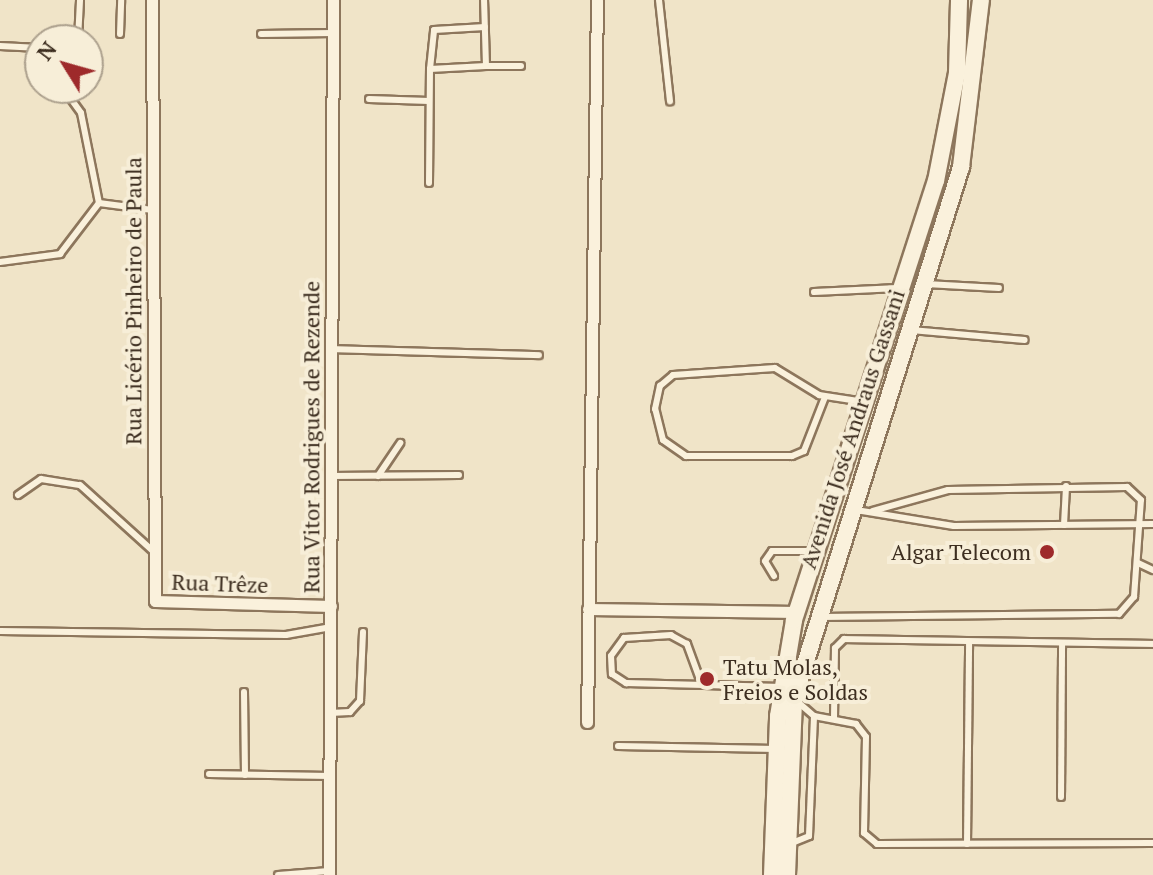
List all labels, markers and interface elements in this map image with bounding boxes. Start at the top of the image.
north arrow [24,24,104,104]
text: N [29,35,63,66]
street label: Rua Licério Pinheiro de Paula [120,157,146,445]
street label: Rua Vitor Rodrigues de Rezende [298,281,324,593]
street label: Avenida José Andraus Gassani [794,286,910,572]
place label: Algar Telecom [891,539,1031,565]
marker: Algar Telecom [1038,543,1056,561]
street label: Rua Trêze [171,568,269,598]
place label: Tatu Molas, Freios e Soldas [723,653,868,704]
marker: Tatu Molas, Freios e Soldas [698,670,716,688]

